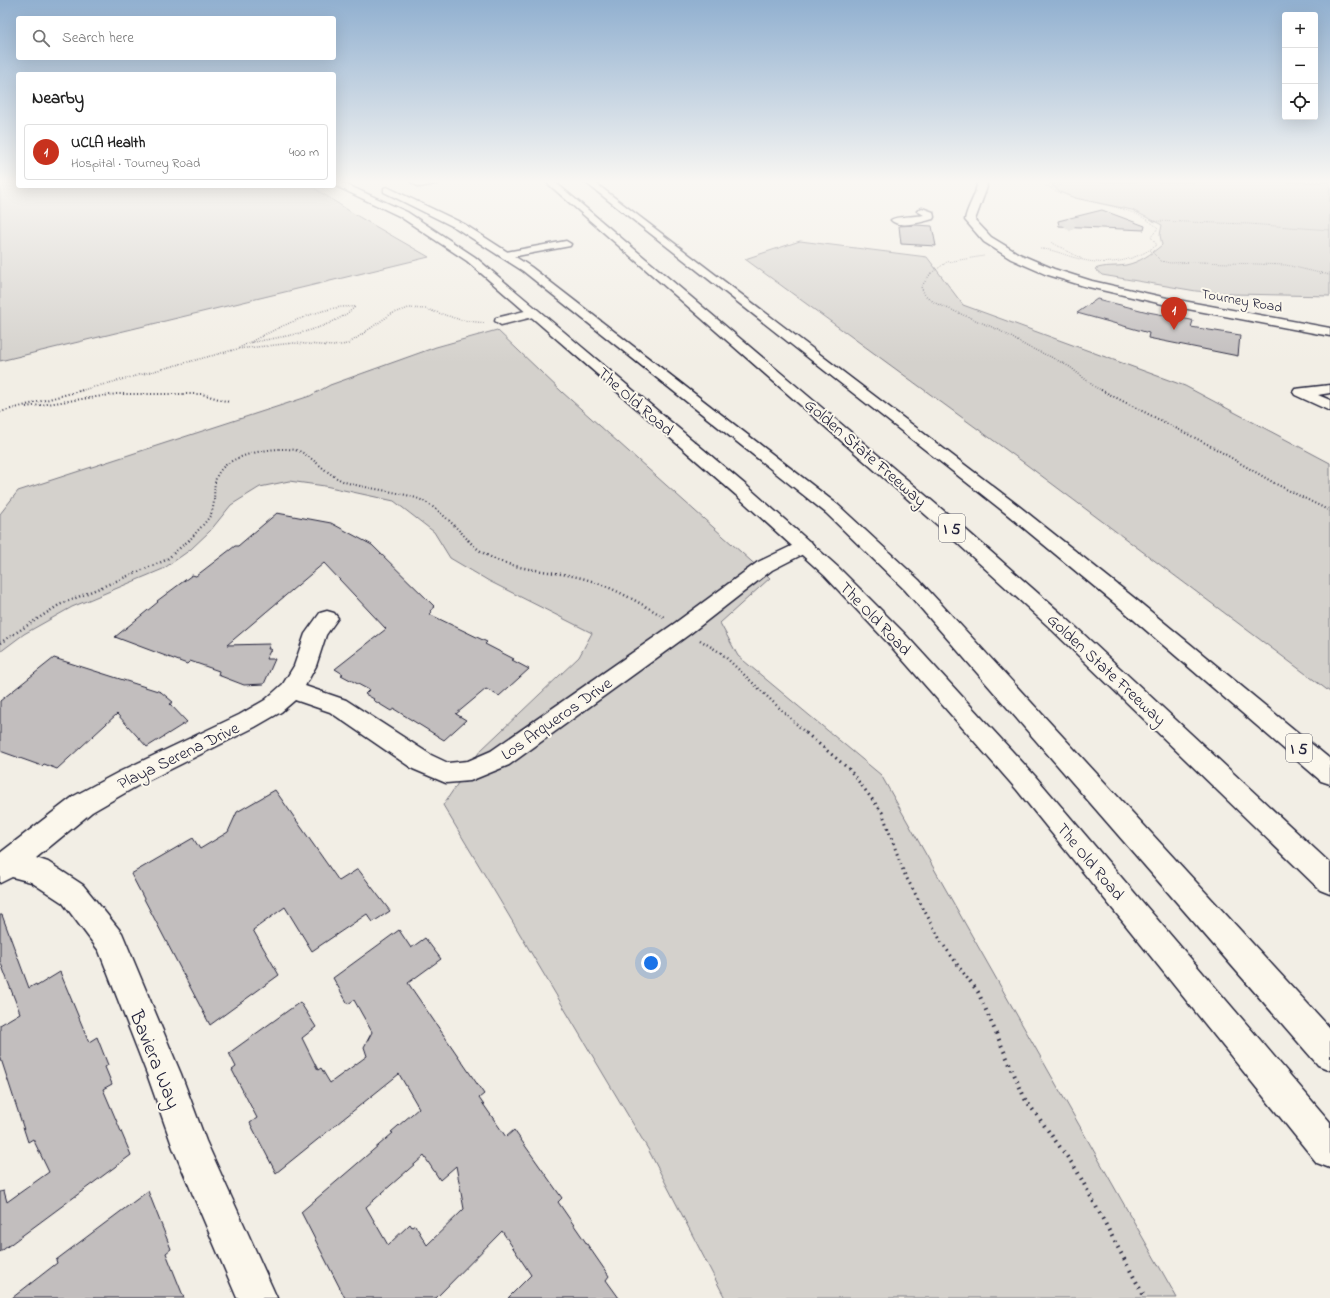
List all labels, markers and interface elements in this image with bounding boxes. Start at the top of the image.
map controls [1282,12,1318,120]
button: + [1282,12,1318,48]
search box [16,16,336,60]
icon: search [30,27,52,49]
text: Search here [62,27,134,49]
button: − [1282,48,1318,84]
button: locate [1282,84,1318,120]
text: Nearby [32,86,84,111]
text: UCLA Health [71,132,145,154]
text: 1 [44,143,48,162]
text: 400 m [289,143,319,162]
text: Hospital · Tourney Road [71,154,200,173]
street label: Tourney Road [1199,284,1284,320]
pin: 1 [1161,297,1187,330]
street label: The Old Road [591,362,679,443]
street label: Golden State Freeway [798,393,932,514]
road number: I 5 [939,514,965,542]
street label: The Old Road [833,576,917,662]
street label: Golden State Freeway [1040,608,1171,733]
street label: Los Arqueros Drive [496,671,618,767]
street label: Playa Serena Drive [114,716,244,798]
road number: I 5 [1286,734,1312,762]
street label: The Old Road [1050,818,1130,907]
your location [641,953,661,973]
street label: Baviera Way [120,1005,187,1114]

